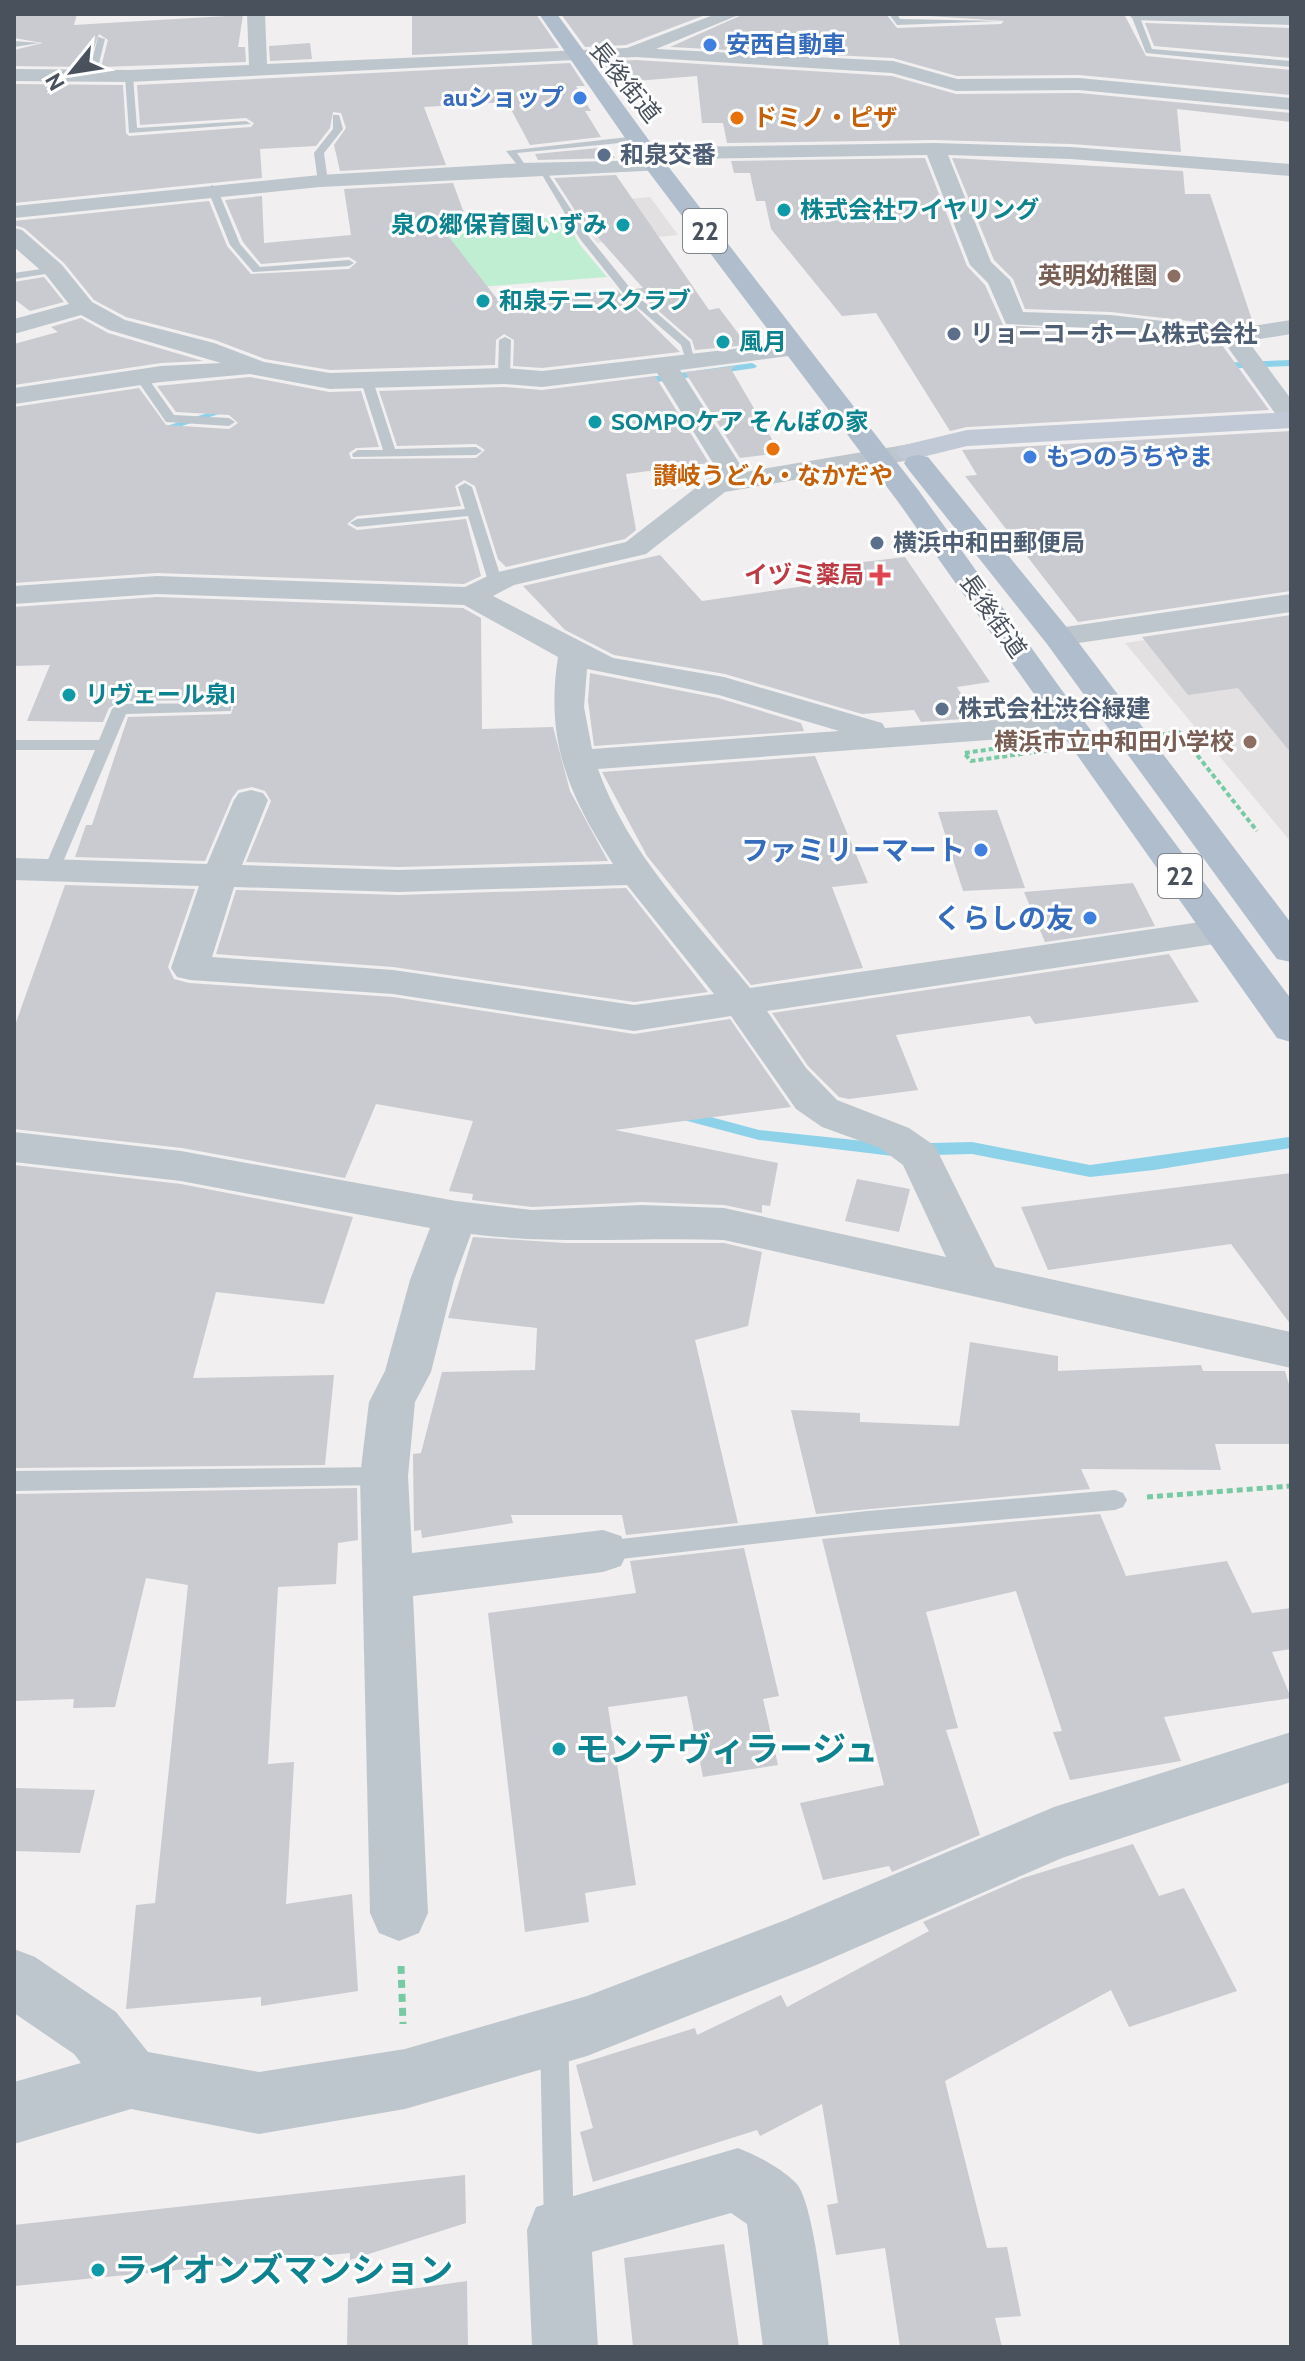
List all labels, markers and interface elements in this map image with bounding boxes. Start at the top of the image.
place label: 安西自動車 [726,30,846,59]
north arrow [32,32,112,112]
street label: 長後街道 [584,35,667,128]
marker: 安西自動車 [701,36,719,54]
text: N [40,68,71,95]
place label: auショップ [443,83,564,112]
marker: auショップ [571,89,589,107]
place label: ドミノ・ピザ [753,103,897,132]
marker: ドミノ・ピザ [728,109,746,127]
place label: 和泉交番 [620,140,716,169]
marker: 和泉交番 [595,146,613,164]
place label: 株式会社ワイヤリング [800,195,1039,224]
marker: 株式会社ワイヤリング [775,201,793,219]
road number: 22 [683,209,727,253]
place label: 泉の郷保育園いずみ [391,210,607,239]
marker: 泉の郷保育園いずみ [614,216,632,234]
place label: 英明幼稚園 [1038,261,1158,290]
marker: 英明幼稚園 [1165,267,1183,285]
place label: 和泉テニスクラブ [499,286,691,315]
marker: 和泉テニスクラブ [474,292,492,310]
place label: リョーコーホーム株式会社 [970,319,1257,348]
marker: リョーコーホーム株式会社 [945,325,963,343]
place label: 風月 [739,327,787,356]
marker: 風月 [714,333,732,351]
place label: SOMPOケア そんぽの家 [611,407,869,436]
marker: SOMPOケア そんぽの家 [586,413,604,431]
marker: 讃岐うどん・なかだや [764,440,782,458]
place label: もつのうちやま [1046,442,1213,471]
marker: もつのうちやま [1021,448,1039,466]
place label: 讃岐うどん・なかだや [653,461,893,490]
place label: 横浜中和田郵便局 [893,528,1085,557]
marker: 横浜中和田郵便局 [868,534,886,552]
place label: イヅミ薬局 [744,560,864,589]
marker: イヅミ薬局 [871,566,889,584]
street label: 長後街道 [954,568,1033,663]
place label: リヴェール泉I [85,680,236,709]
marker: リヴェール泉I [60,686,78,704]
place label: 株式会社渋谷緑建 [958,694,1150,723]
marker: 株式会社渋谷緑建 [933,700,951,718]
place label: 横浜市立中和田小学校 [994,727,1234,756]
marker: 横浜市立中和田小学校 [1241,733,1259,751]
place label: ファミリーマート [741,833,965,867]
marker: ファミリーマート [972,841,990,859]
road number: 22 [1158,854,1202,898]
place label: くらしの友 [934,901,1074,935]
marker: くらしの友 [1081,909,1099,927]
place label: モンテヴィラージュ [575,1728,878,1770]
marker: モンテヴィラージュ [550,1740,568,1758]
place label: ライオンズマンション [114,2249,453,2291]
marker: ライオンズマンション [89,2261,107,2279]

